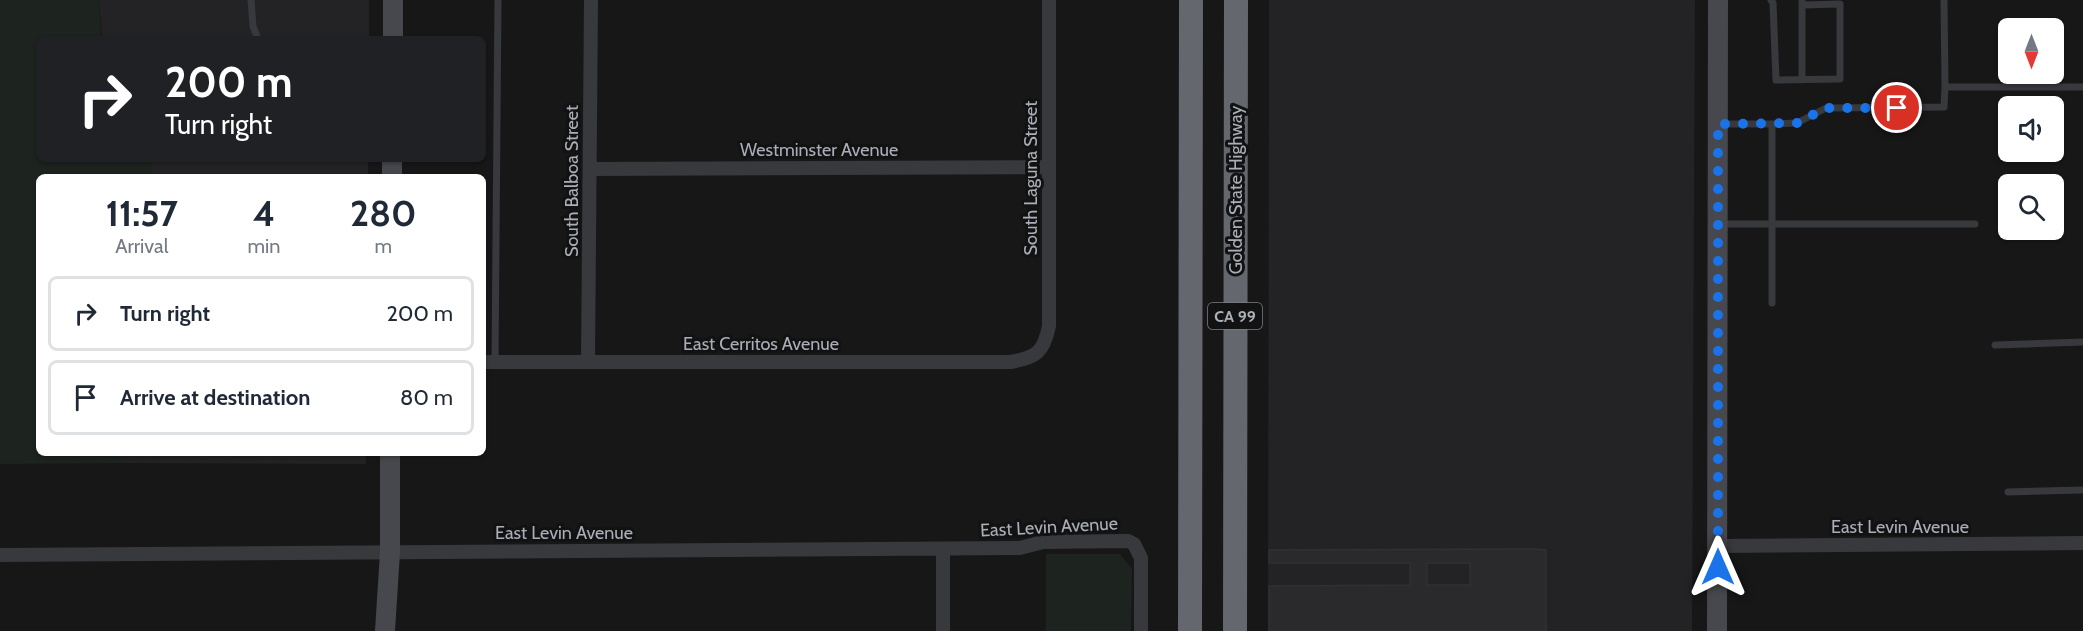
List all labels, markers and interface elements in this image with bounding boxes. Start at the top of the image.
north arrow [1998,18,2064,84]
map controls [1998,18,2064,240]
text: 200 m [165,56,292,108]
icon: right [66,60,144,138]
pin [1871,82,1922,133]
icon: arrive [1880,91,1913,124]
button: sound [1998,96,2064,162]
street label: South Laguna Street [1020,101,1042,255]
street label: South Balboa Street [561,105,583,257]
street label: Golden State Highway [1225,106,1247,274]
text: Turn right [165,108,272,141]
street label: Westminster Avenue [740,139,898,161]
button: search [1998,174,2064,240]
text: 11:57 [106,191,178,235]
text: 4 [253,191,275,235]
text: 280 [350,191,416,235]
text: Arrival [115,234,168,258]
text: min [248,234,280,258]
text: m [374,234,392,258]
icon: right [69,297,102,330]
text: Turn right [120,300,210,327]
text: 200 m [387,300,453,327]
road number: CA 99 [1208,303,1262,329]
street label: East Cerritos Avenue [683,333,839,355]
icon: arrive [69,381,102,414]
text: Arrive at destination [120,384,310,411]
text: 80 m [400,384,453,411]
street label: East Levin Avenue [980,512,1118,542]
street label: East Levin Avenue [1831,516,1969,538]
street label: East Levin Avenue [495,522,633,544]
position arrow [1686,535,1750,599]

